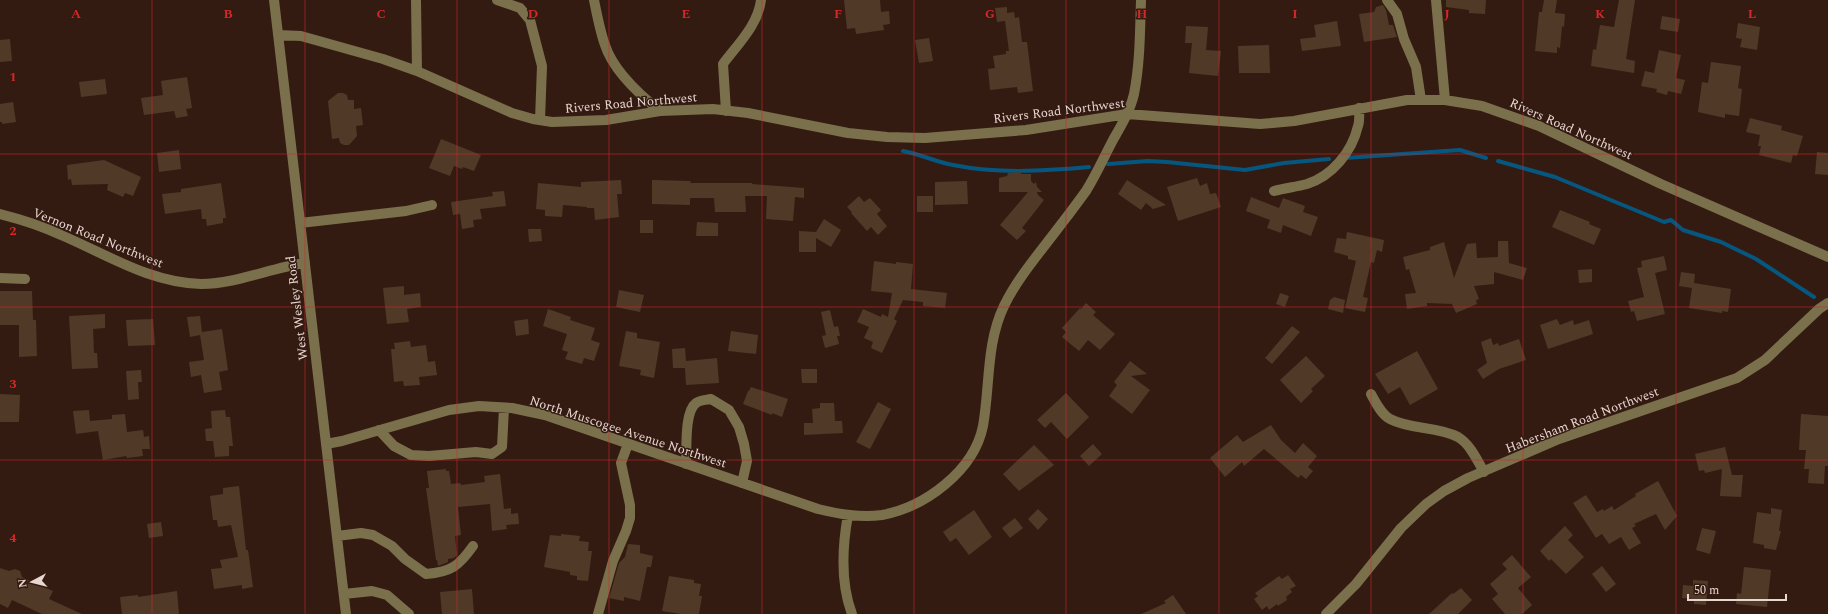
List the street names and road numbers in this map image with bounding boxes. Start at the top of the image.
street label: Rivers Road Northwest [564,87,698,119]
street label: Rivers Road Northwest [992,93,1126,129]
street label: Rivers Road Northwest [1506,93,1636,165]
street label: Vernon Road Northwest [30,203,167,273]
street label: West Wesley Road [281,254,313,362]
street label: Habersham Road Northwest [1502,381,1662,459]
street label: North Muscogee Avenue Northwest [527,391,730,474]

